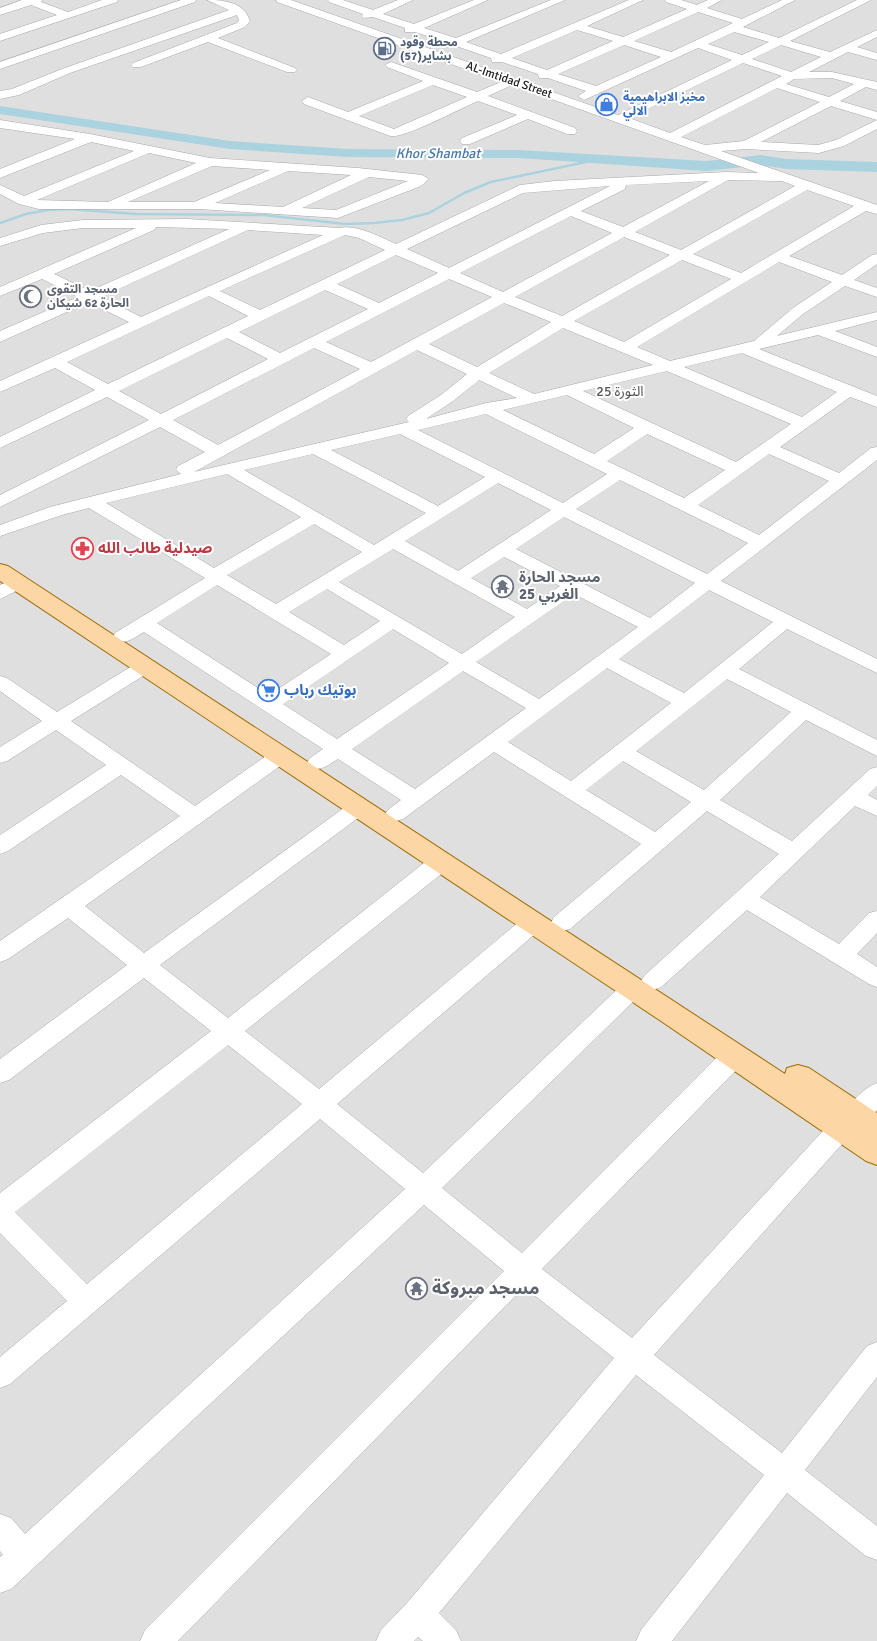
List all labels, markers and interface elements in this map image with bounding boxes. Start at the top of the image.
place label: محطة وقود بشاير(57) [400,35,458,64]
fuel station icon: محطة وقود بشاير(57) [372,37,396,61]
street label: AL-Imtidad Street [464,58,554,102]
place label: مخبز الابراهيمية الالي [623,90,705,120]
shop icon: مخبز الابراهيمية الالي [595,92,619,116]
water label: Khor Shambat [396,145,482,162]
place label: مسجد التقوى الحارة 62 شيكان [47,282,129,311]
mosque icon: مسجد التقوى الحارة 62 شيكان [19,284,43,308]
district label: الثورة 25 [596,383,644,400]
pharmacy icon: صيدلية طالب الله [70,536,94,560]
place label: صيدلية طالب الله [98,539,213,557]
place label: مسجد الحارة 25 الغربي [519,568,600,605]
temple icon: مسجد الحارة 25 الغربي [491,574,515,598]
supermarket icon: بوتيك رباب [256,678,280,702]
place label: بوتيك رباب [284,681,357,699]
temple icon: مسجد مبروكة [404,1276,428,1300]
place label: مسجد مبروكة [432,1277,539,1299]

